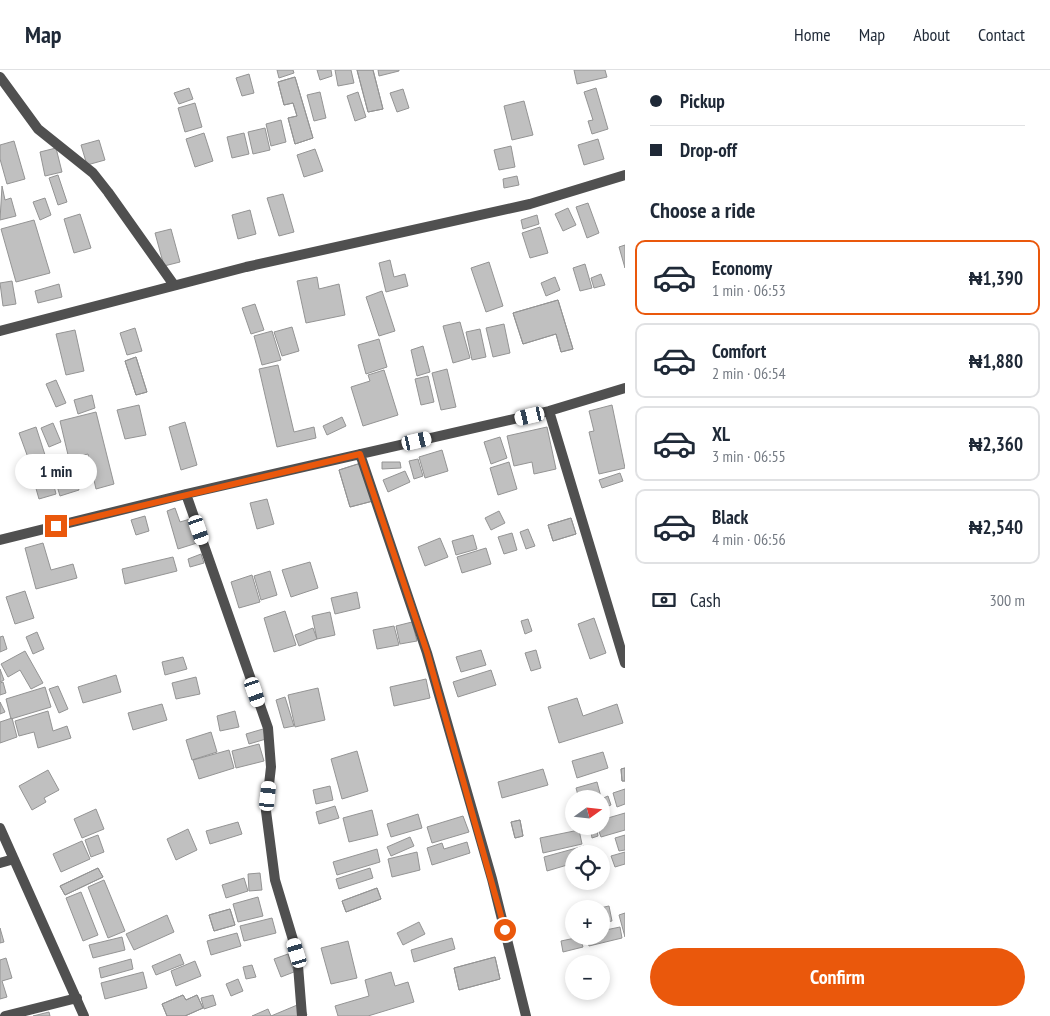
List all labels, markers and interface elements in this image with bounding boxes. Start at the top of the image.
text: Map [25,19,62,50]
text: Home [794,23,831,46]
text: Map [859,23,885,46]
text: About [913,23,950,46]
text: Contact [978,23,1025,46]
text: Pickup [680,89,725,113]
text: Drop-off [680,138,737,162]
text: Choose a ride [650,196,755,224]
icon: car [652,255,697,300]
text: Economy [712,256,772,280]
text: ₦1,390 [969,266,1023,290]
text: 1 min · 06:53 [712,280,786,300]
icon: car [652,338,697,383]
text: Comfort [712,339,766,363]
text: ₦1,880 [969,349,1023,373]
text: 2 min · 06:54 [712,363,786,383]
car [513,405,546,427]
icon: car [652,421,697,466]
text: XL [712,422,730,446]
car [400,430,433,452]
text: ₦2,360 [969,432,1023,456]
text: 3 min · 06:55 [712,446,786,466]
callout: 1 min [15,454,97,488]
text: 1 min [40,461,72,481]
icon: car [652,504,697,549]
text: Black [712,505,748,529]
car [187,513,210,547]
route end [45,515,67,537]
text: ₦2,540 [969,515,1023,539]
text: 4 min · 06:56 [712,529,786,549]
icon: cash [650,586,678,614]
text: Cash [690,588,721,612]
text: 300 m [990,590,1025,610]
car [243,675,266,709]
car [258,780,277,812]
north arrow [565,790,610,835]
map controls [565,790,610,1000]
button: locate [565,845,610,890]
button: + [565,900,610,945]
route start [494,919,516,941]
car [285,936,308,970]
button: Confirm [650,948,1025,1006]
button: − [565,955,610,1000]

